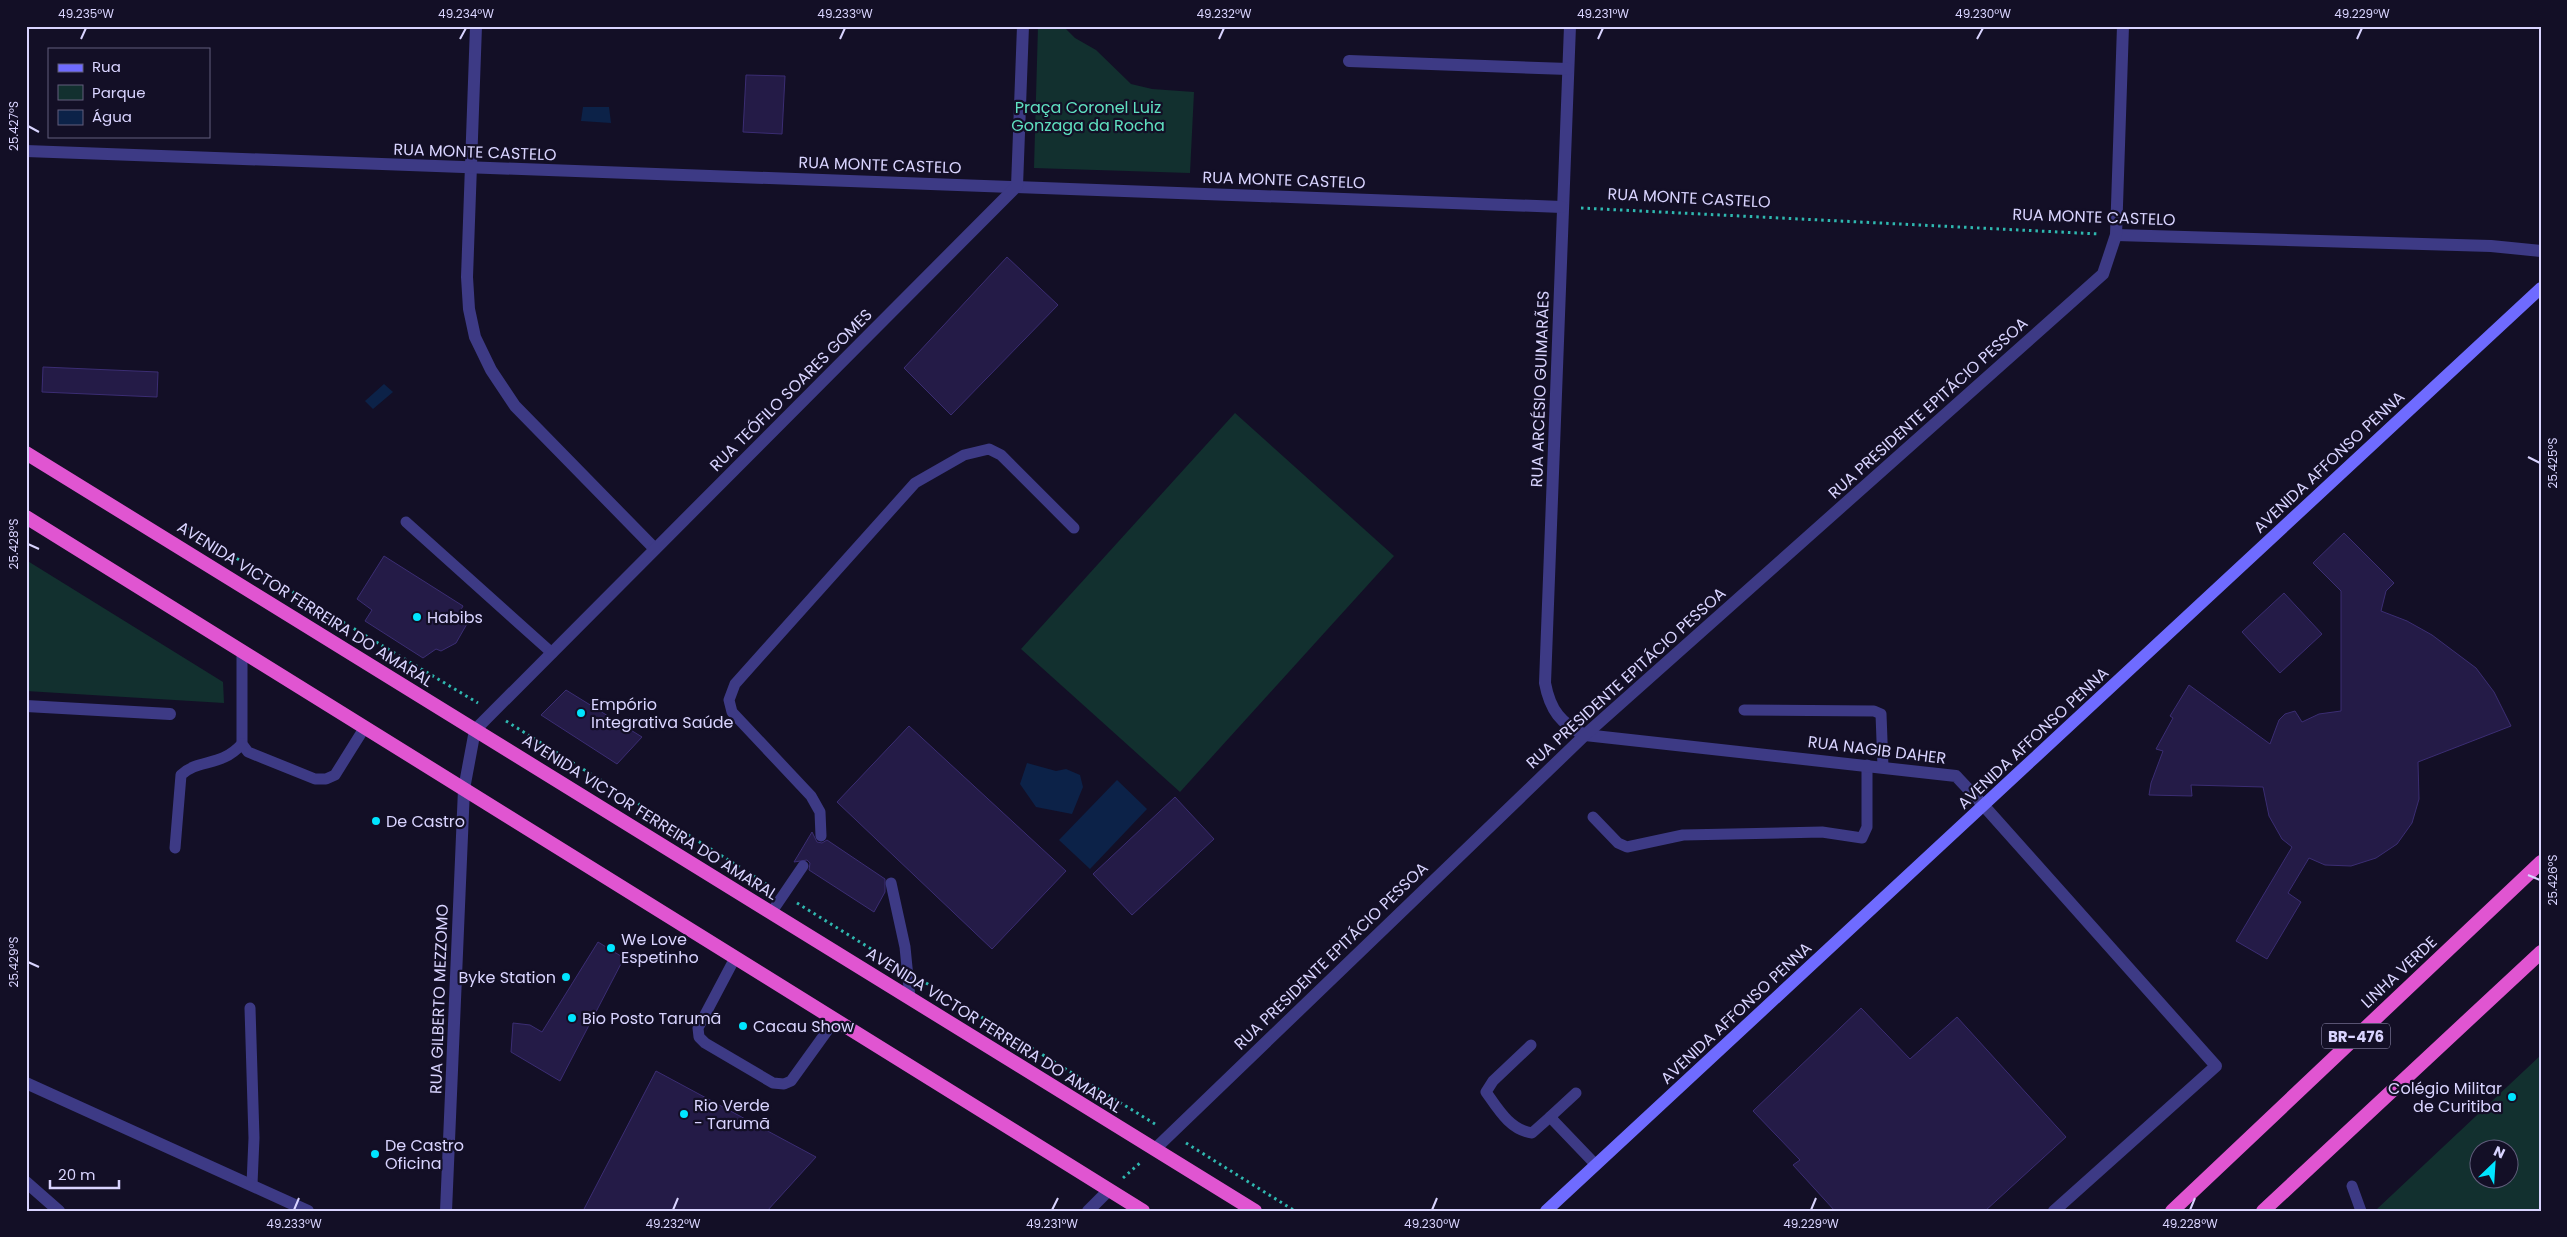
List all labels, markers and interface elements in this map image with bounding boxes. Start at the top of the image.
text: 49.235°W [58,5,114,22]
text: 49.234°W [438,5,494,22]
text: 49.233°W [817,5,873,22]
text: 49.232°W [1196,5,1252,22]
text: 49.231°W [1577,5,1629,22]
text: 49.230°W [1955,5,2011,22]
text: 49.229°W [2334,5,2390,22]
legend [48,48,210,138]
text: Rua [92,56,121,77]
text: Parque [92,82,145,103]
park label: Praça Coronel Luiz Gonzaga da Rocha [1011,96,1165,137]
text: 25.427°S [5,101,22,151]
text: Água [92,106,132,127]
street label: RUA MONTE CASTELO [393,138,557,166]
street label: RUA MONTE CASTELO [798,151,962,179]
street label: RUA MONTE CASTELO [1202,166,1366,194]
street label: RUA MONTE CASTELO [1607,182,1771,214]
street label: RUA MONTE CASTELO [2012,203,2176,231]
street label: RUA ARCÉSIO GUIMARÃES [1525,290,1555,488]
street label: RUA TEÓFILO SOARES GOMES [705,304,877,476]
street label: RUA PRESIDENTE EPITÁCIO PESSOA [1823,312,2033,504]
street label: AVENIDA AFFONSO PENNA [2248,386,2410,538]
text: 25.425°S [2544,438,2561,488]
street label: AVENIDA VICTOR FERREIRA DO AMARAL [173,515,437,693]
text: 25.428°S [5,519,22,569]
street label: RUA PRESIDENTE EPITÁCIO PESSOA [1521,582,1731,774]
place label: Habibs [427,606,483,629]
marker: Habibs [411,611,423,623]
street label: AVENIDA AFFONSO PENNA [1952,662,2114,814]
place label: Empório Integrativa Saúde [591,693,734,734]
marker: Empório Integrativa Saúde [575,707,587,719]
street label: AVENIDA VICTOR FERREIRA DO AMARAL [518,728,782,906]
street label: RUA NAGIB DAHER [1807,730,1947,770]
place label: De Castro [386,810,465,833]
marker: De Castro [370,815,382,827]
text: 25.426°S [2544,855,2561,906]
street label: RUA PRESIDENTE EPITÁCIO PESSOA [1229,857,1433,1055]
street label: RUA GILBERTO MEZZOMO [424,903,454,1095]
place label: We Love Espetinho [621,928,699,969]
street label: LINHA VERDE [2356,931,2442,1013]
text: 25.429°S [5,937,22,987]
street label: AVENIDA AFFONSO PENNA [1655,937,1817,1089]
street label: AVENIDA VICTOR FERREIRA DO AMARAL [862,941,1126,1119]
marker: We Love Espetinho [605,942,617,954]
place label: Byke Station [458,966,556,989]
marker: Byke Station [560,971,572,983]
place label: Bio Posto Tarumã [582,1007,721,1030]
marker: Bio Posto Tarumã [566,1012,578,1024]
place label: Cacau Show [753,1015,854,1038]
marker: Cacau Show [737,1020,749,1032]
road number: BR-476 [2322,1024,2390,1048]
place label: Colégio Militar de Curitiba [2388,1077,2502,1118]
marker: Colégio Militar de Curitiba [2506,1091,2518,1103]
place label: Rio Verde - Tarumã [694,1094,770,1135]
marker: Rio Verde - Tarumã [678,1108,690,1120]
place label: De Castro Oficina [385,1134,464,1175]
north arrow [2470,1140,2520,1190]
text: N [2490,1141,2508,1164]
marker: De Castro Oficina [369,1148,381,1160]
scale bar [50,1157,119,1189]
text: 20 m [58,1164,96,1185]
text: 49.233°W [266,1215,322,1232]
text: 49.232°W [645,1215,701,1232]
text: 49.231°W [1026,1215,1078,1232]
text: 49.230°W [1404,1215,1460,1232]
text: 49.229°W [1783,1215,1839,1232]
text: 49.228°W [2162,1215,2218,1232]

